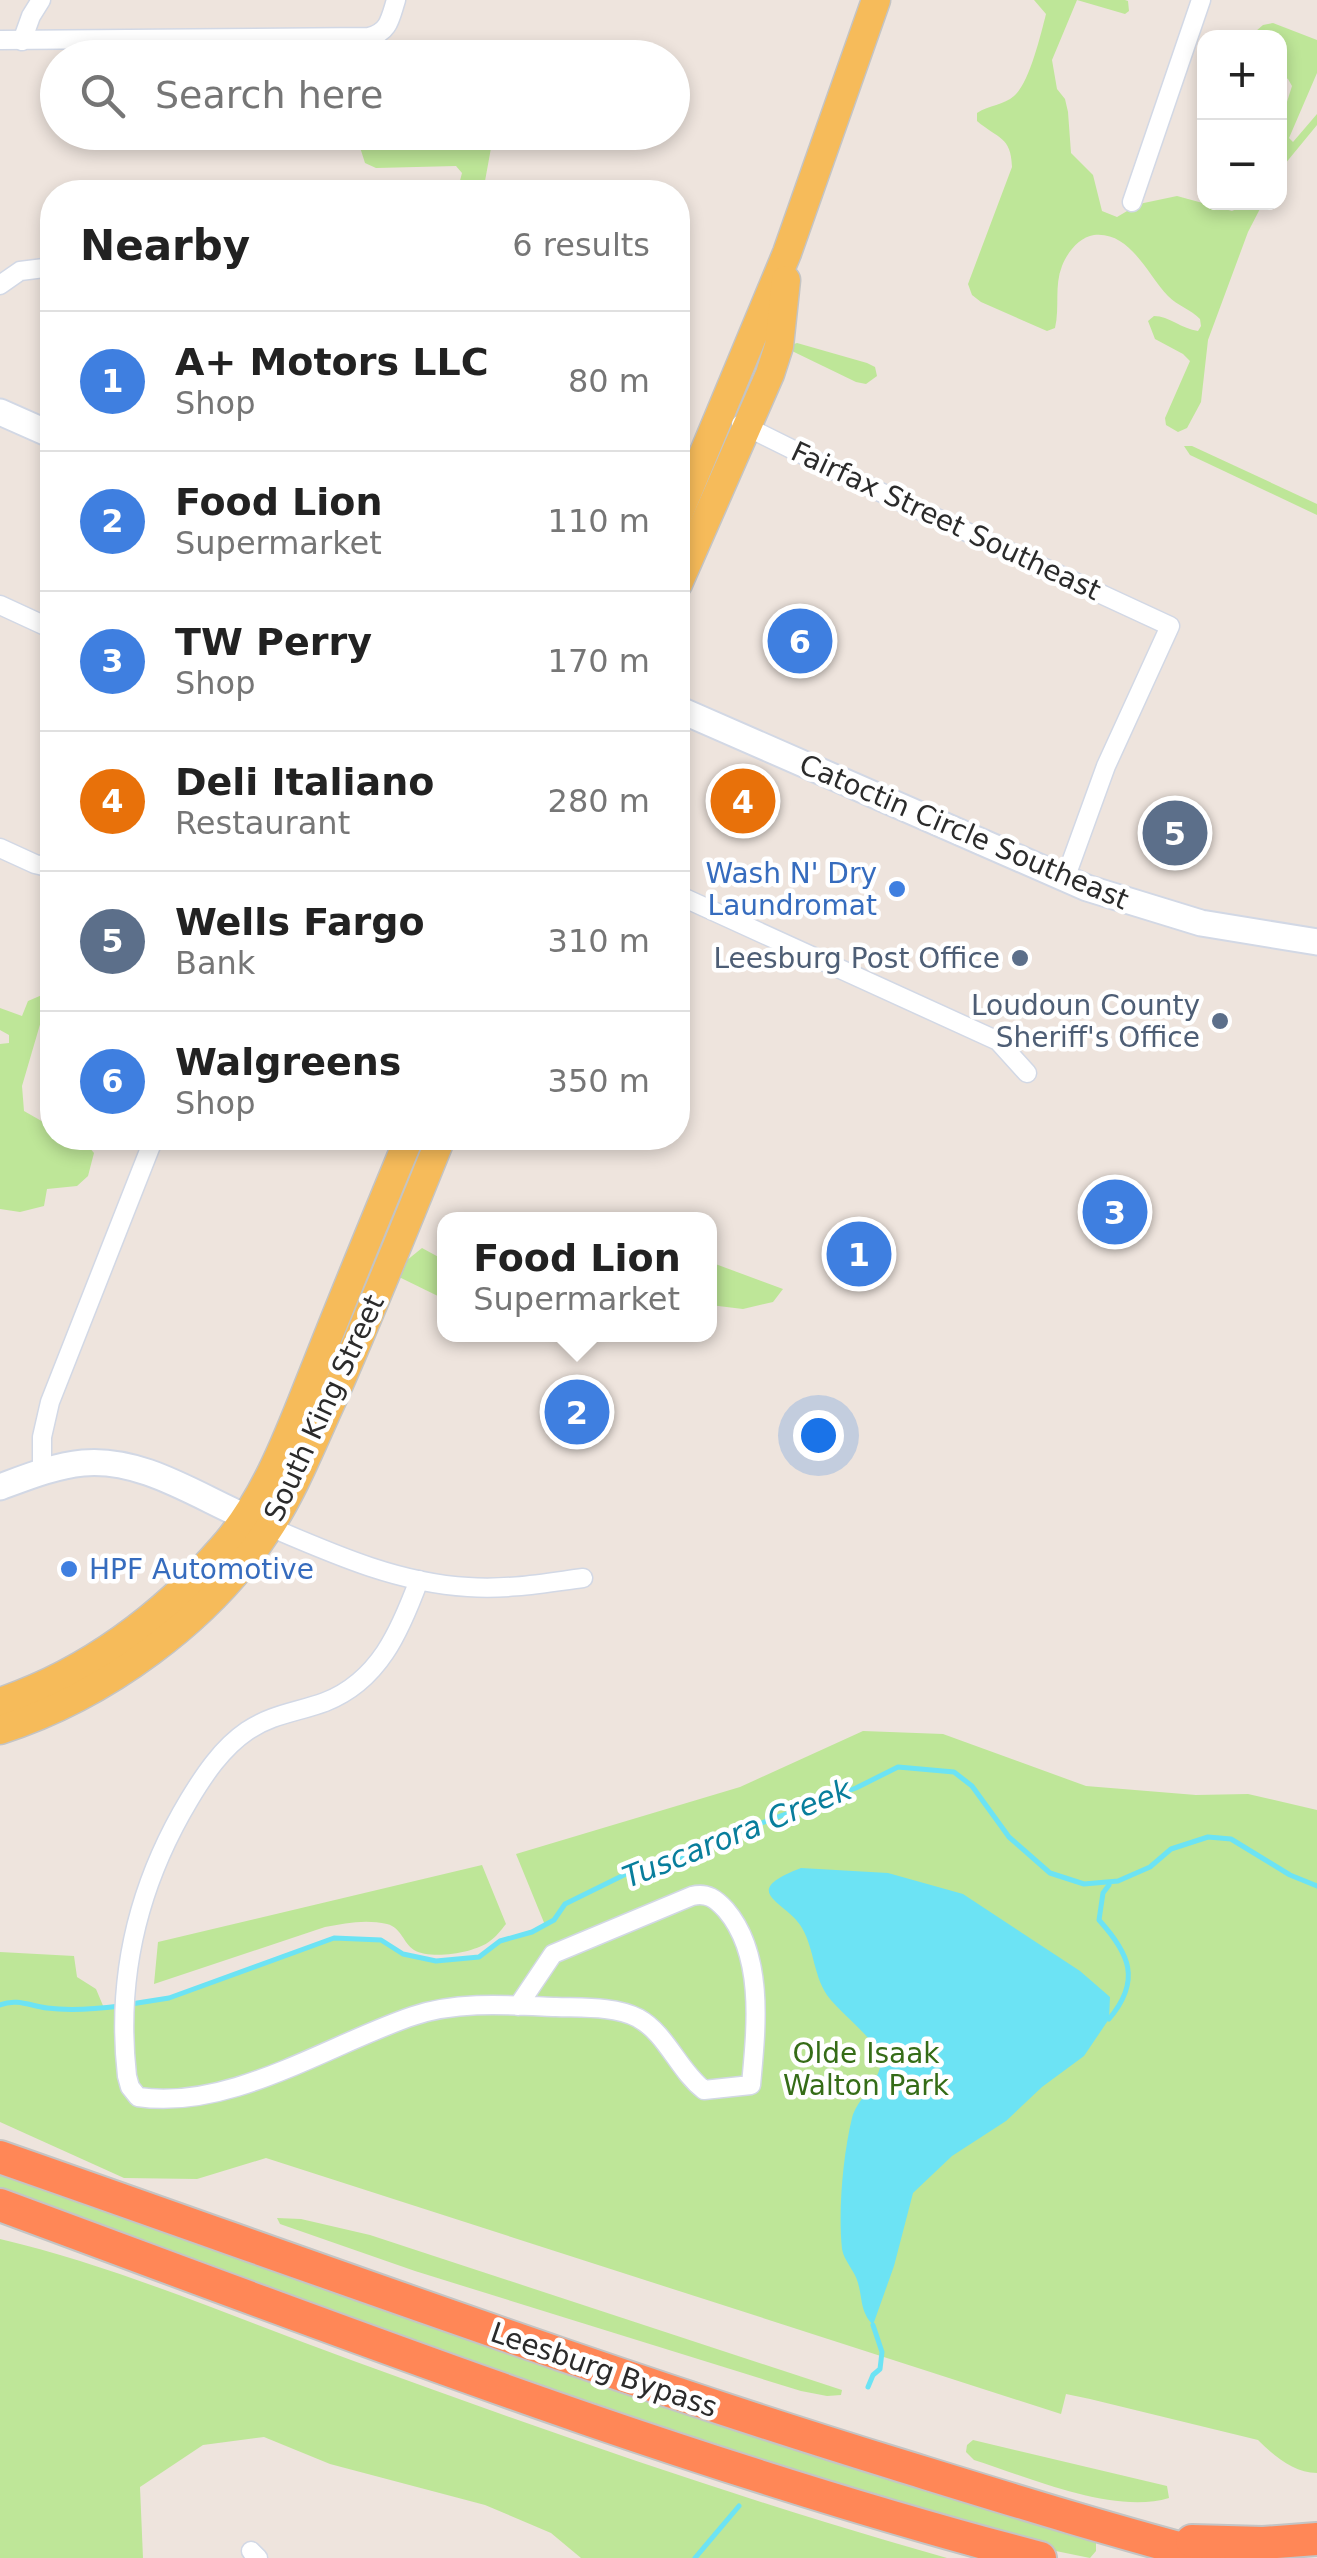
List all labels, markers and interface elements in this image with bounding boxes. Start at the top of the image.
map controls [1197,30,1287,210]
button: + [1197,30,1287,120]
search box [40,40,690,150]
icon: search [75,68,130,123]
text: Search here [155,73,383,117]
button: − [1197,120,1287,210]
text: Nearby [80,221,250,270]
text: 6 results [512,226,650,264]
text: A+ Motors LLC [175,340,489,384]
text: 1 [101,362,124,400]
text: 80 m [568,362,650,400]
text: Shop [175,384,255,422]
street label: Fairfax Street Southeast [786,435,1106,607]
text: Food Lion [175,480,382,524]
text: 2 [101,502,124,540]
text: 110 m [548,502,650,540]
text: Supermarket [175,524,382,562]
pin: 6 [768,604,832,678]
text: TW Perry [175,620,372,664]
text: 3 [101,642,124,680]
text: 170 m [548,642,650,680]
text: Shop [175,664,255,702]
street label: Catoctin Circle Southeast [794,748,1134,916]
text: Deli Italiano [175,760,434,804]
pin: 4 [710,764,776,838]
text: 4 [101,782,124,820]
text: 280 m [548,782,650,820]
pin: 5 [1142,796,1208,870]
text: Restaurant [175,804,350,842]
place label: Wash N' Dry Laundromat [706,857,877,922]
marker: Wash N' Dry Laundromat [886,878,908,900]
text: Wells Fargo [175,900,425,944]
text: 5 [101,922,124,960]
text: 310 m [548,922,650,960]
place label: Leesburg Post Office [713,942,1000,975]
text: Bank [175,944,255,982]
marker: Leesburg Post Office [1009,947,1031,969]
place label: Loudoun County Sheriff's Office [971,989,1200,1054]
marker: Loudoun County Sheriff's Office [1209,1010,1231,1032]
text: Walgreens [175,1040,401,1084]
text: 6 [101,1062,124,1100]
text: 350 m [548,1062,650,1100]
text: Shop [175,1084,255,1122]
pin: 3 [1082,1174,1148,1250]
popup [437,1212,717,1342]
pin: 1 [826,1216,892,1292]
text: Food Lion [473,1236,681,1280]
text: Supermarket [473,1280,680,1318]
street label: South King Street [257,1290,391,1526]
pin: 2 [544,1374,610,1450]
your location [793,1410,844,1461]
place label: HPF Automotive [89,1553,314,1586]
marker: HPF Automotive [58,1558,80,1580]
water label: Tuscarora Creek [618,1771,858,1895]
park label: Olde Isaak Walton Park [783,2037,950,2102]
street label: Leesburg Bypass [486,2316,722,2424]

